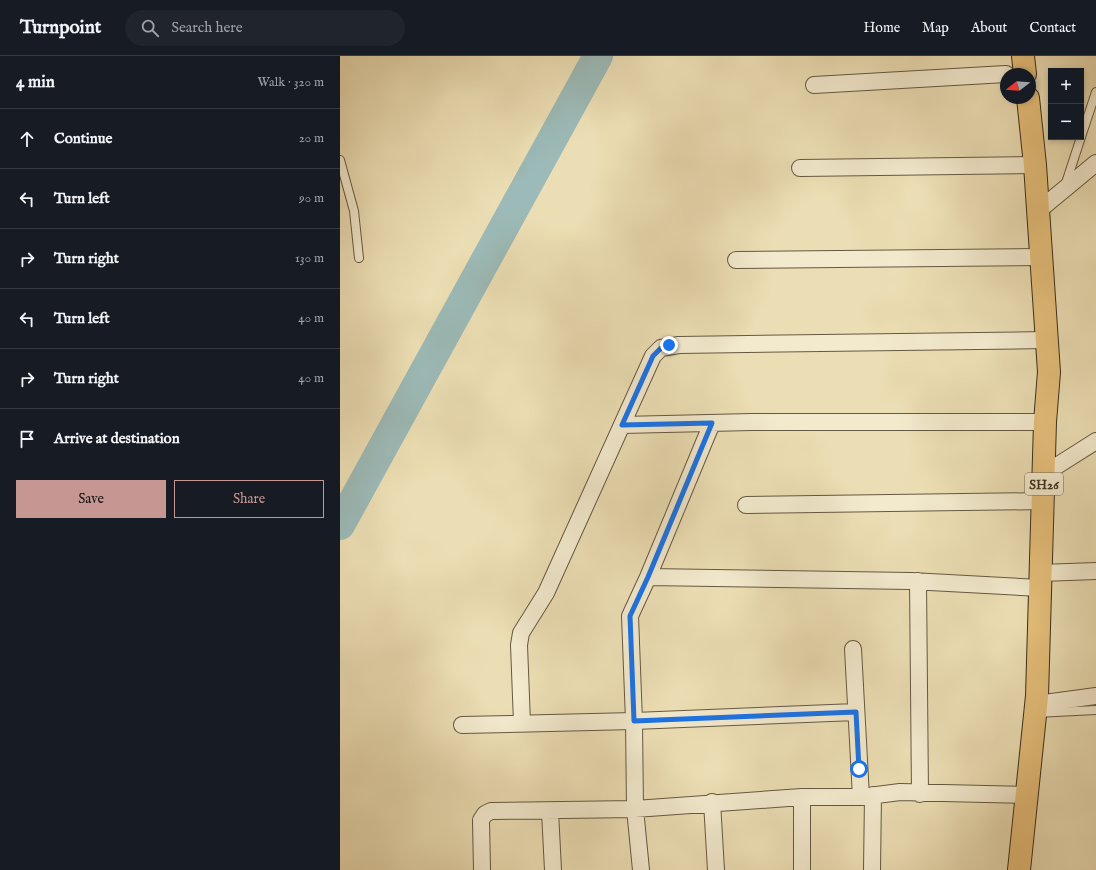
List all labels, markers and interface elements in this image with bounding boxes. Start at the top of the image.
search box [125,10,405,46]
text: Turnpoint [20,16,101,40]
icon: search [139,17,161,39]
text: Search here [171,18,243,37]
text: Home [864,19,900,37]
text: Map [922,19,949,37]
text: About [971,19,1007,37]
text: Contact [1029,19,1076,37]
north arrow [1000,68,1036,104]
map controls [1048,68,1084,140]
button: + [1048,68,1084,104]
text: 4 min [16,72,55,93]
text: Walk · 320 m [258,74,324,91]
button: − [1048,104,1084,140]
icon: ahead [16,128,38,150]
text: Continue [54,129,112,148]
text: 20 m [299,130,324,147]
icon: left [16,188,38,210]
text: Turn left [54,189,110,208]
text: 90 m [299,190,324,207]
icon: right [16,248,38,270]
text: Turn right [54,249,119,268]
text: 130 m [295,250,324,267]
icon: left [16,308,38,330]
text: Turn left [54,309,110,328]
text: 40 m [298,310,324,327]
route end [660,336,678,354]
icon: right [16,368,38,390]
text: Turn right [54,369,119,388]
text: 40 m [298,370,324,387]
icon: arrive [16,428,38,450]
text: Arrive at destination [54,429,180,448]
road number: SH26 [1025,473,1063,495]
button: Save [16,480,166,518]
button: Share [174,480,324,518]
route start [850,760,868,778]

